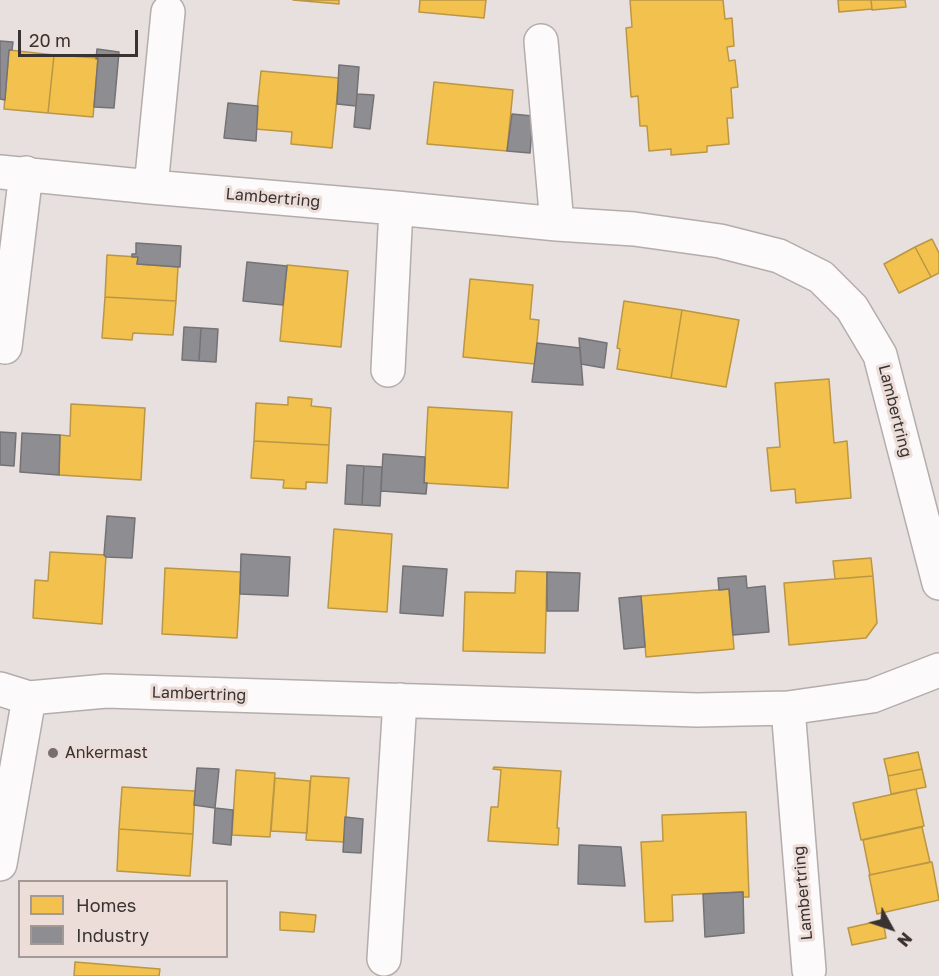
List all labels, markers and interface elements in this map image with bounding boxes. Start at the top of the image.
scale bar [21,18,141,56]
text: 20 m [29,29,71,51]
street label: Lambertring [225,184,321,212]
street label: Lambertring [874,363,916,459]
street label: Lambertring [151,683,247,705]
place label: Ankermast [65,743,148,763]
marker: Ankermast [46,746,60,760]
street label: Lambertring [789,845,817,941]
legend [18,880,228,958]
text: Homes [76,894,136,916]
north arrow [861,898,921,958]
text: Industry [76,924,149,946]
text: N [893,928,916,951]

